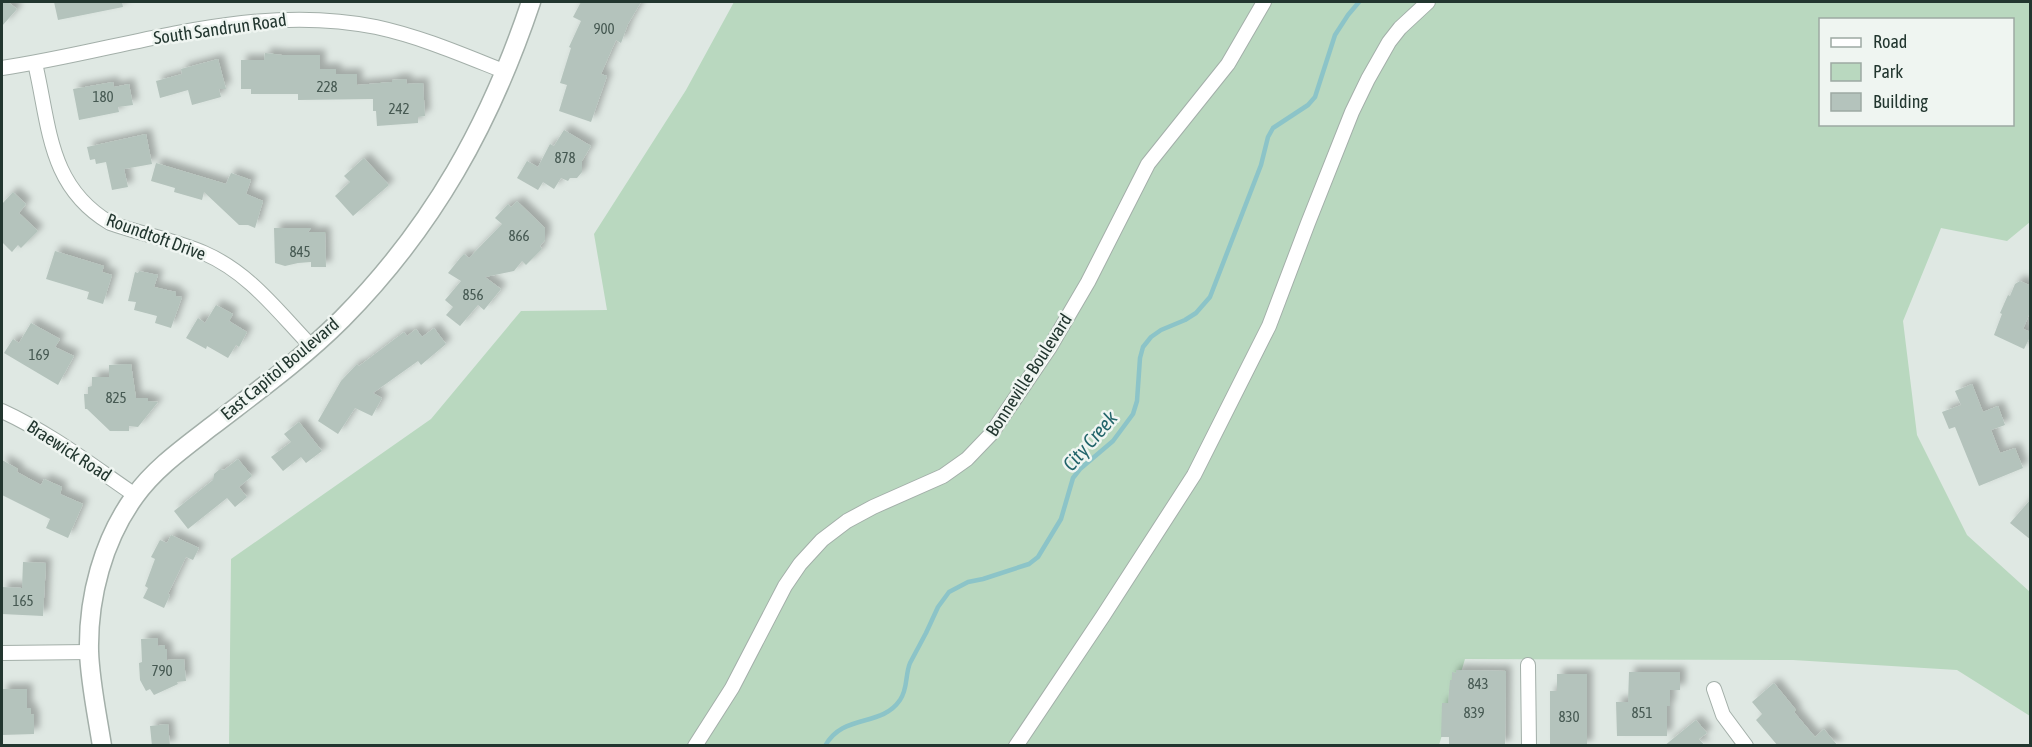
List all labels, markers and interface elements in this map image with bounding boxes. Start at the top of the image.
street label: South Sandrun Road [152,9,288,48]
legend [1819,18,2014,126]
house number: 900 [593,20,615,37]
text: Road [1873,31,1907,52]
text: Park [1873,61,1903,82]
house number: 228 [316,78,338,95]
house number: 180 [92,88,114,105]
text: Building [1873,91,1928,112]
house number: 242 [388,100,410,117]
house number: 878 [554,149,576,166]
street label: Roundtoft Drive [104,209,209,264]
house number: 866 [508,227,530,244]
house number: 845 [289,243,311,260]
house number: 856 [462,286,484,303]
street label: Bonneville Boulevard [981,310,1076,440]
street label: East Capitol Boulevard [216,313,343,424]
house number: 169 [28,346,50,363]
house number: 825 [105,389,127,406]
water label: City Creek [1058,406,1122,475]
street label: Braewick Road [23,416,115,486]
house number: 165 [12,592,34,609]
house number: 790 [151,662,173,679]
house number: 843 [1467,675,1489,692]
house number: 839 [1463,704,1485,721]
house number: 851 [1631,704,1653,721]
house number: 830 [1558,708,1580,725]

